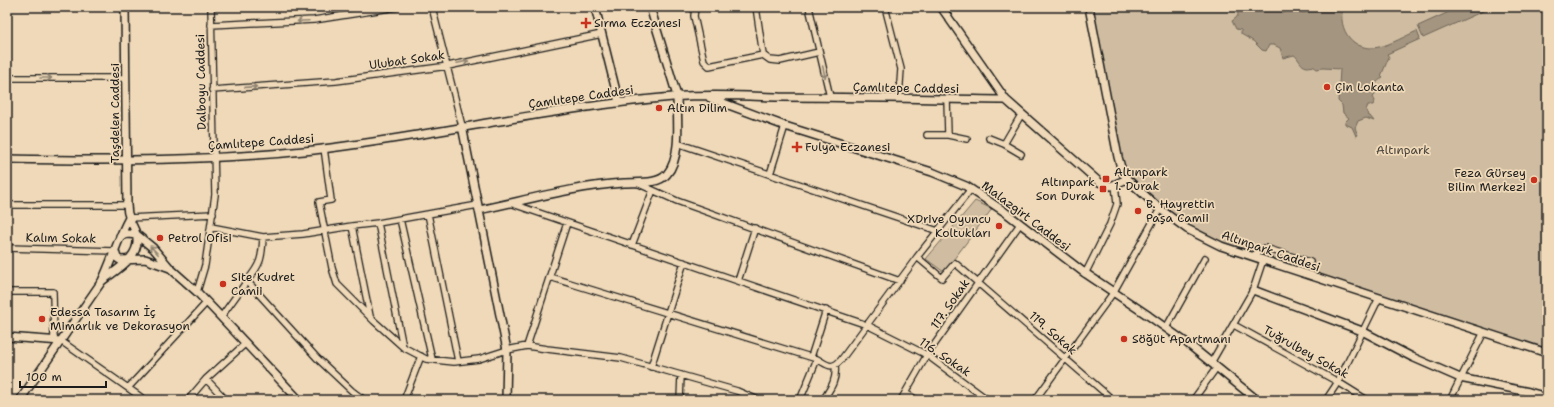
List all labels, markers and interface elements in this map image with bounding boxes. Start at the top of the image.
place label: Sırma Eczanesi [594,15,681,31]
one-way arrow [297,17,310,25]
marker: Sırma Eczanesi [581,18,591,28]
street label: Dalboyu Caddesi [192,34,210,130]
street label: Ulubat Sokak [368,47,446,73]
one-way arrow [456,58,469,66]
street label: Taşdelen Caddesi [107,63,123,163]
one-way arrow [821,66,828,79]
one-way arrow [39,74,52,82]
street label: Çamlıtepe Caddesi [853,79,959,97]
place label: Çin Lokanta [1335,79,1405,95]
street label: Çamlıtepe Caddesi [527,82,635,112]
marker: Çin Lokanta [1322,82,1332,92]
one-way arrow [244,84,257,91]
place label: Altın Dilim [667,100,727,116]
marker: Altın Dilim [654,103,664,113]
street label: Çamlıtepe Caddesi [207,130,315,154]
place label: Fulya Eczanesi [805,139,890,155]
marker: Fulya Eczanesi [792,142,802,152]
park label: Altınpark [1376,142,1430,158]
place label: Altınpark 1. Durak [1114,164,1168,194]
place label: Feza Gürsey Bilim Merkezi [1448,165,1526,195]
place label: Altınpark Son Durak [1036,174,1095,204]
marker: Altınpark 1. Durak [1101,174,1111,184]
marker: Feza Gürsey Bilim Merkezi [1529,175,1539,185]
street label: Malazgirt Caddesi [978,177,1074,255]
marker: Altınpark Son Durak [1098,184,1108,194]
place label: B. Hayrettin Paşa Camii [1146,196,1215,226]
marker: B. Hayrettin Paşa Camii [1133,206,1143,216]
place label: XDrive Oyuncu Koltukları [907,211,991,241]
marker: XDrive Oyuncu Koltukları [994,221,1004,231]
street label: Altınpark Caddesi [1220,227,1322,275]
street label: Kalım Sokak [26,229,97,247]
place label: Petrol Ofisi [168,230,232,246]
marker: Petrol Ofisi [155,233,165,243]
one-way arrow [149,245,159,255]
place label: Site Kudret Camii [231,269,295,299]
street label: 117. Sokak [927,276,973,332]
marker: Site Kudret Camii [218,279,228,289]
place label: Edessa Tasarım İç Mimarlık ve Dekorasyon [50,304,190,334]
street label: 119. Sokak [1026,308,1081,358]
marker: Edessa Tasarım İç Mimarlık ve Dekorasyon [37,314,47,324]
street label: Tuğrulbey Sokak [1260,322,1352,382]
place label: Söğüt Apartmanı [1132,331,1231,347]
street label: 116. Sokak [916,334,974,380]
marker: Söğüt Apartmanı [1119,334,1129,344]
scale bar [20,363,106,389]
text: 100 m [26,369,62,385]

